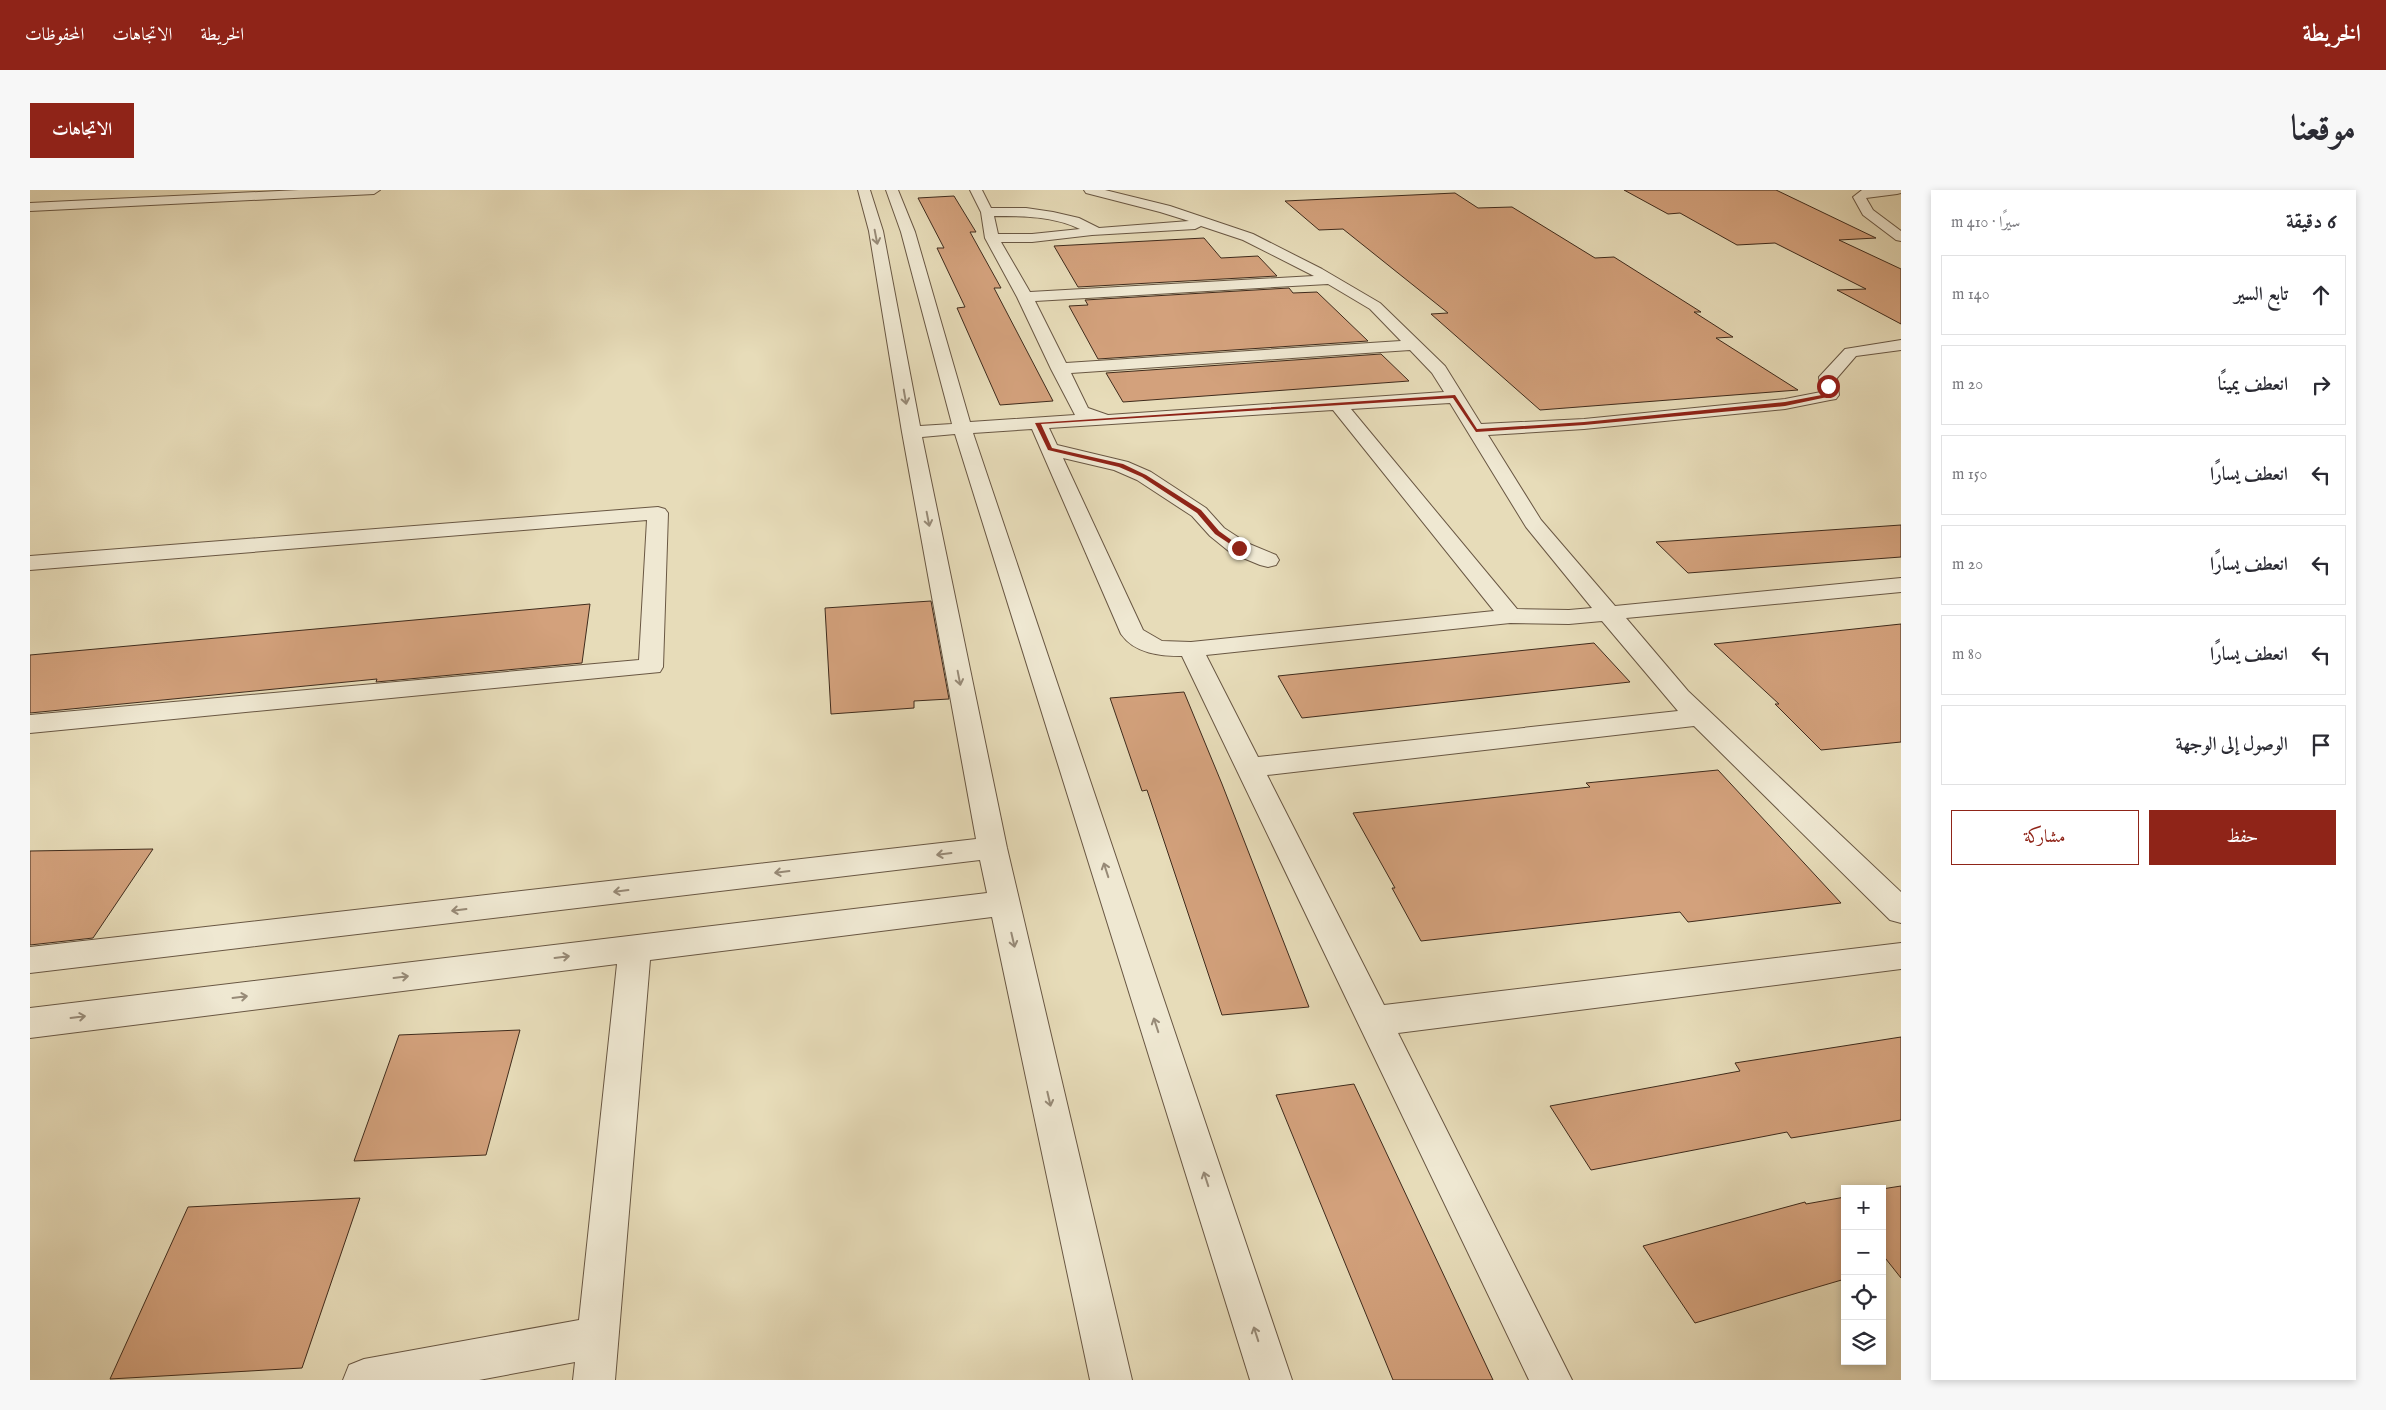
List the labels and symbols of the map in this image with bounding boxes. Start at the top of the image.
one-way arrow [872,229,882,245]
route start [1817,375,1840,398]
one-way arrow [901,389,911,405]
one-way arrow [924,510,933,526]
route end [1228,537,1251,560]
one-way arrow [955,670,964,686]
one-way arrow [936,849,952,859]
one-way arrow [1100,862,1110,878]
one-way arrow [775,867,791,877]
one-way arrow [613,886,629,896]
one-way arrow [452,905,468,915]
one-way arrow [1009,932,1018,948]
one-way arrow [554,952,570,962]
one-way arrow [393,972,409,982]
one-way arrow [231,992,247,1002]
one-way arrow [70,1012,86,1022]
one-way arrow [1151,1017,1160,1033]
one-way arrow [1045,1090,1054,1106]
one-way arrow [1201,1172,1210,1187]
one-way arrow [1251,1326,1260,1342]

